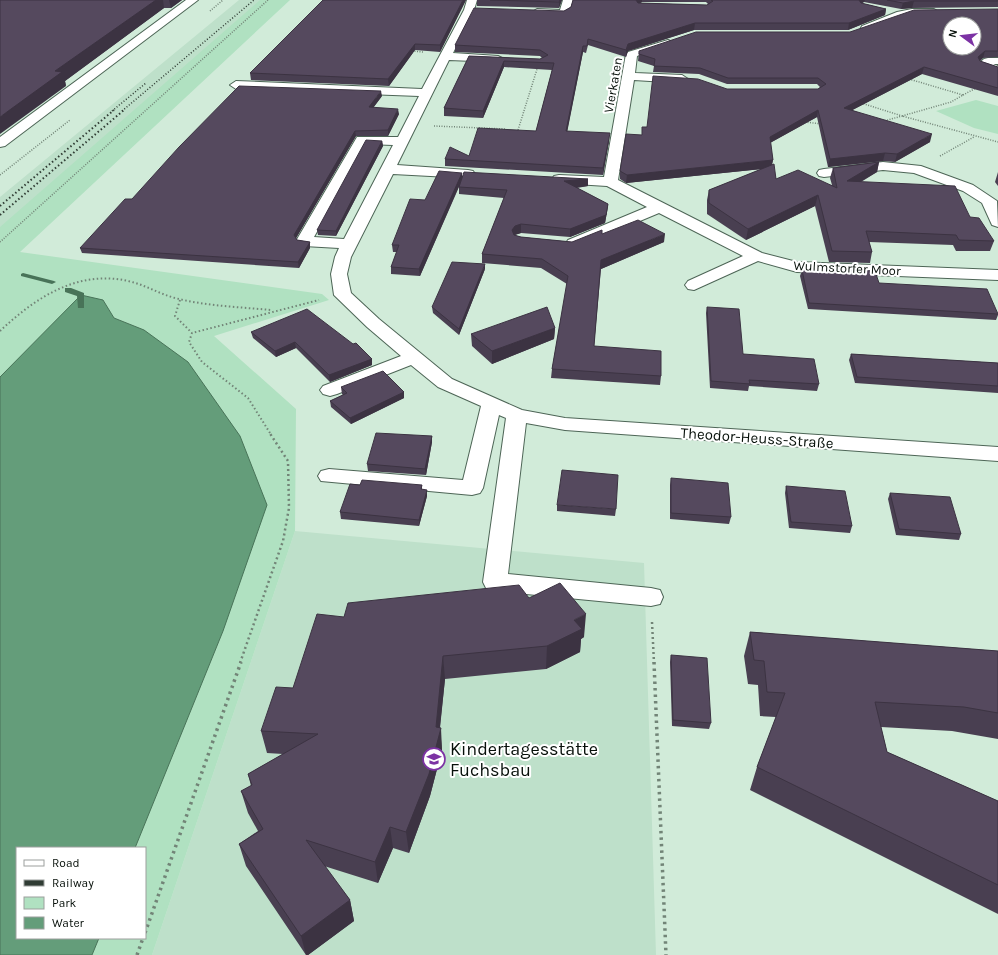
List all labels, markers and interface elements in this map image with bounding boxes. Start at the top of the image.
north arrow [942,16,982,56]
text: N [946,28,960,39]
street label: Vierkaten [601,56,625,114]
street label: Wulmstorfer Moor [793,258,901,278]
street label: Theodor-Heuss-Straße [680,424,834,452]
place label: Kindertagesstätte Fuchsbau [450,738,598,781]
school or university icon: Kindertagesstätte Fuchsbau [421,746,447,772]
legend [16,847,146,939]
text: Road [52,856,80,870]
text: Railway [52,876,94,890]
text: Park [52,896,77,910]
text: Water [52,916,85,930]

